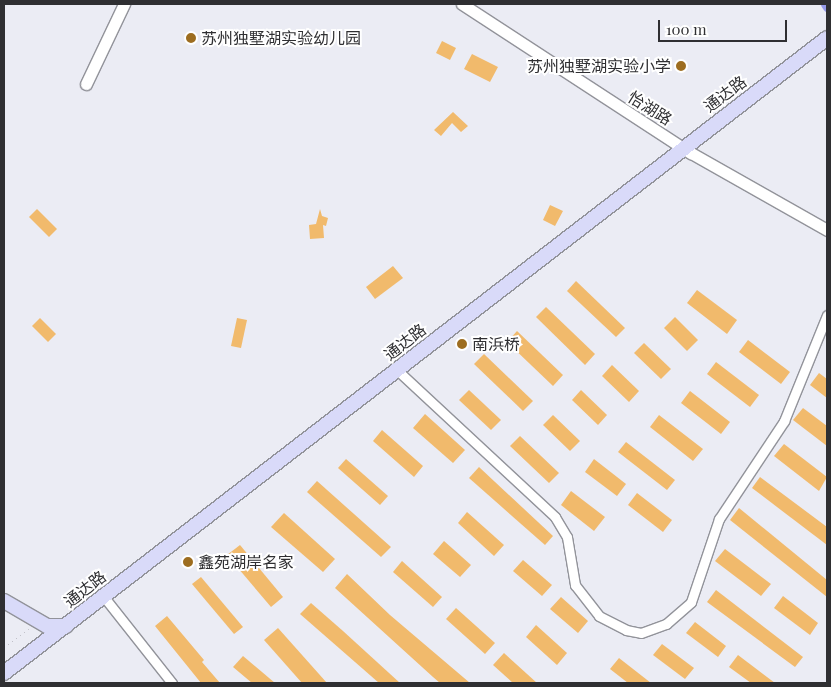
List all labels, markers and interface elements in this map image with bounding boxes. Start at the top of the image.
scale bar [661,10,790,42]
text: 100 m [666,19,707,39]
place label: 苏州独墅湖实验幼儿园 [201,28,361,48]
marker: 苏州独墅湖实验幼儿园 [185,32,197,44]
place label: 苏州独墅湖实验小学 [527,56,671,76]
marker: 苏州独墅湖实验小学 [675,60,687,72]
street label: 通达路 [700,72,750,116]
street label: 怡湖路 [625,87,675,129]
street label: 通达路 [380,320,430,364]
place label: 南浜桥 [472,334,520,354]
marker: 南浜桥 [456,338,468,350]
place label: 鑫苑湖岸名家 [198,552,294,572]
marker: 鑫苑湖岸名家 [182,556,194,568]
street label: 通达路 [60,567,110,611]

